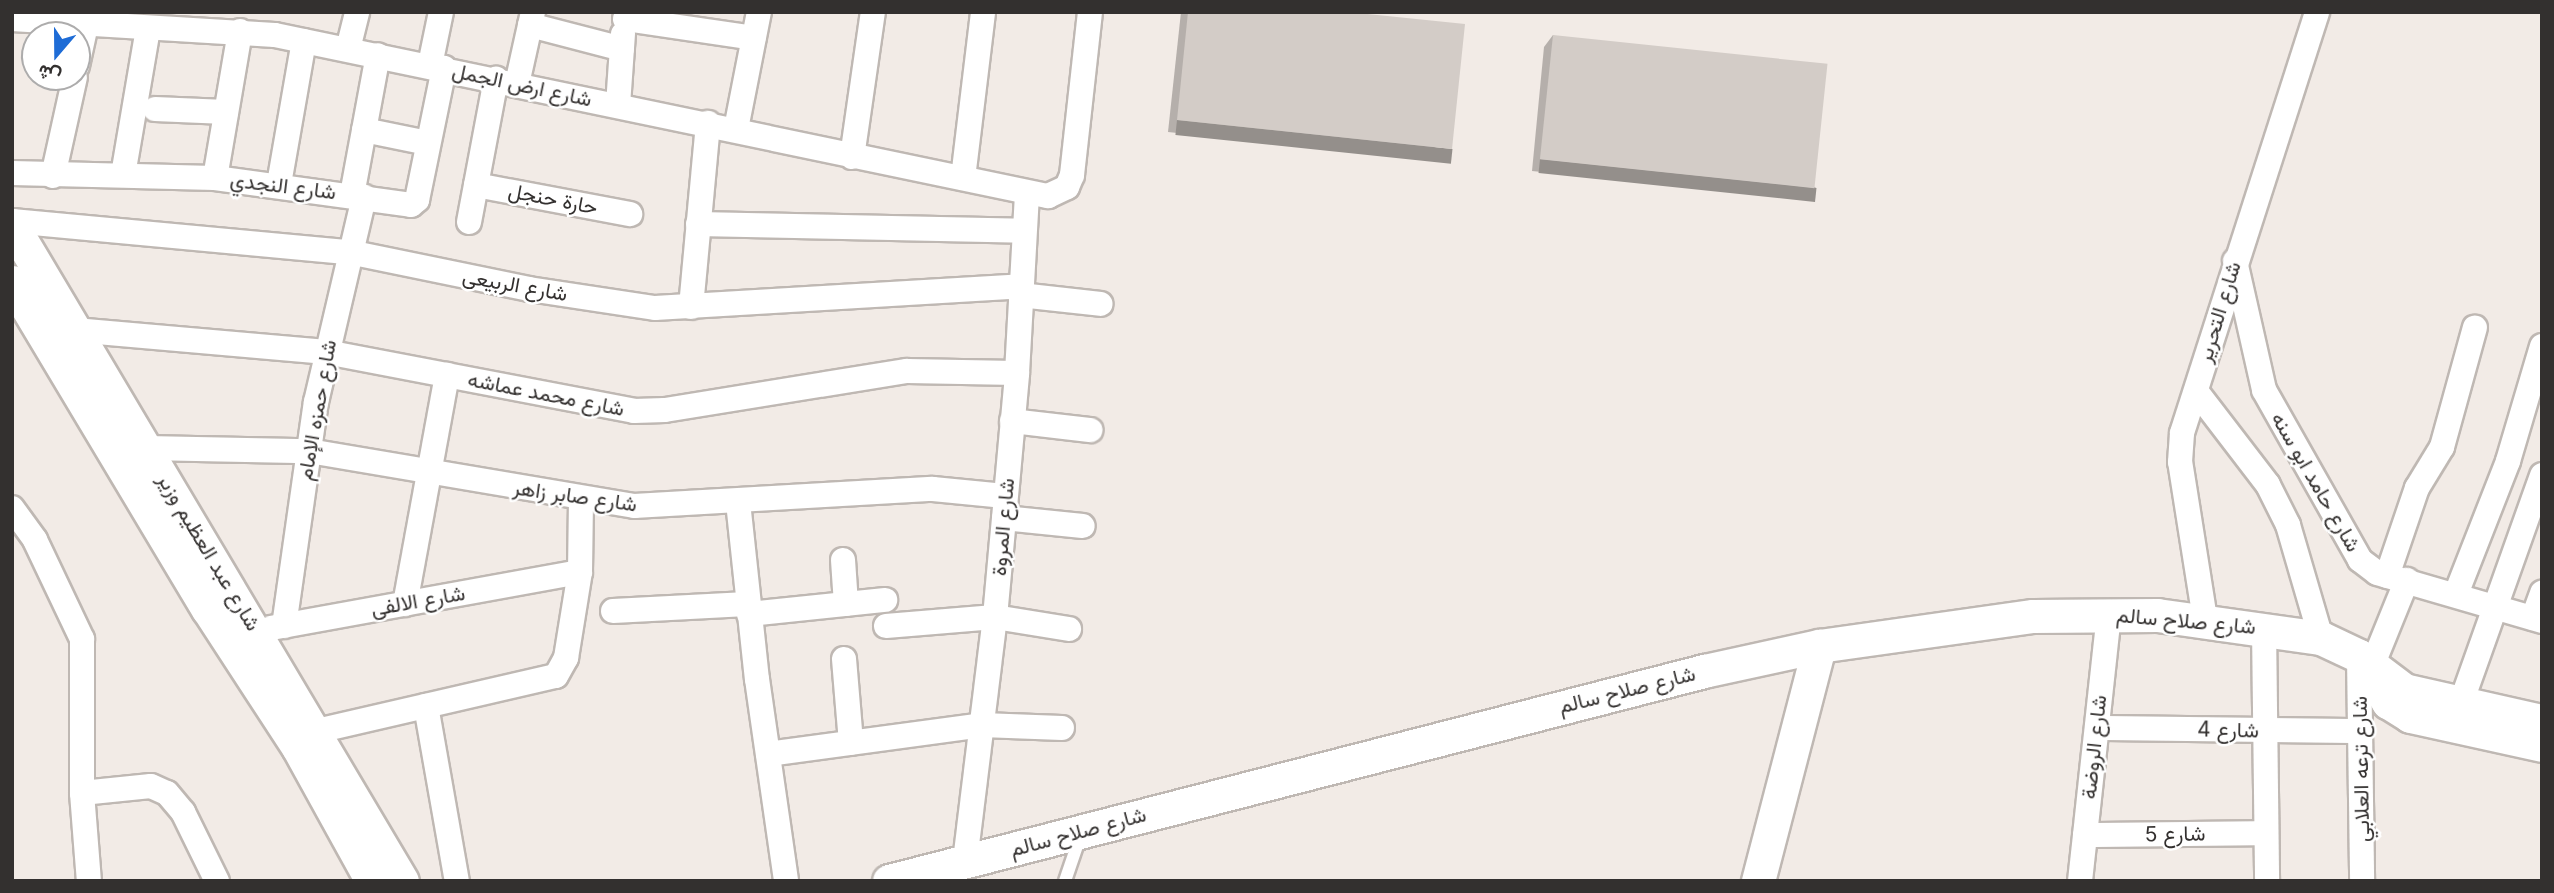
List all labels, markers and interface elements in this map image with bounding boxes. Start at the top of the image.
north arrow [21,21,91,91]
street label: شارع ارض الجمل [450,58,594,112]
text: ش [35,60,64,89]
street label: شارع النجدي [229,167,337,205]
street label: حارة حنجل [506,178,600,220]
street label: شارع التحرير [2192,258,2246,366]
street label: شارع الربيعى [461,263,569,307]
street label: شارع حمزه الإمام [292,338,342,482]
street label: شارع محمد عماشه [466,366,626,422]
street label: شارع حامد ابو سنه [2266,408,2366,556]
street label: شارع عبد العظيم وزير [152,469,266,635]
street label: شارع صابر زاهر [511,475,639,517]
street label: شارع المروة [986,477,1020,577]
street label: شارع الالفى [369,580,467,622]
street label: شارع صلاح سالم [2115,602,2257,640]
street label: شارع صلاح سالم [1556,661,1698,719]
street label: شارع الروضة [2076,694,2112,800]
street label: شارع ترعه العلابي [2347,696,2375,842]
street label: شارع 4 [2197,717,2259,743]
street label: شارع صلاح سالم [1007,802,1149,862]
street label: شارع 5 [2144,821,2206,847]

